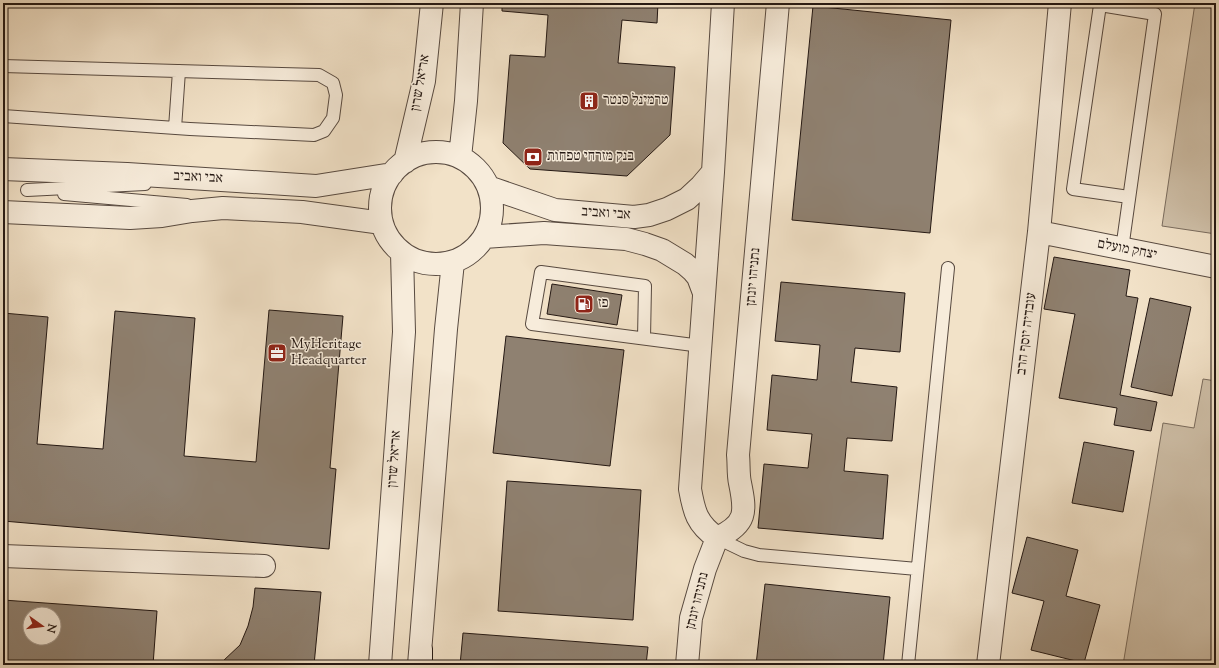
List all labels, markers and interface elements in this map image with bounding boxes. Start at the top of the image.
street label: אריאל שרון [406,53,436,113]
building icon: טרמינל סנטר [578,90,600,112]
place label: טרמינל סנטר [603,91,669,111]
bank icon: בנק מזרחי טפחות [522,146,544,168]
place label: בנק מזרחי טפחות [547,147,634,167]
street label: אבי ואביב [173,167,223,189]
street label: אבי ואביב [581,202,631,226]
street label: יצחק מועלם [1095,234,1159,266]
street label: נתניהו יונתן [741,247,767,307]
street label: עובדיה יוסף הרב [1012,291,1042,376]
fuel station icon: פז [573,293,595,315]
place label: פז [598,294,609,314]
place label: MyHeritage Headquarter [291,335,367,371]
office icon: MyHeritage Headquarter [266,342,288,364]
street label: אריאל שרון [383,430,407,488]
street label: נתניהו יונתן [681,570,715,632]
north arrow [22,606,62,646]
text: N [42,621,60,635]

